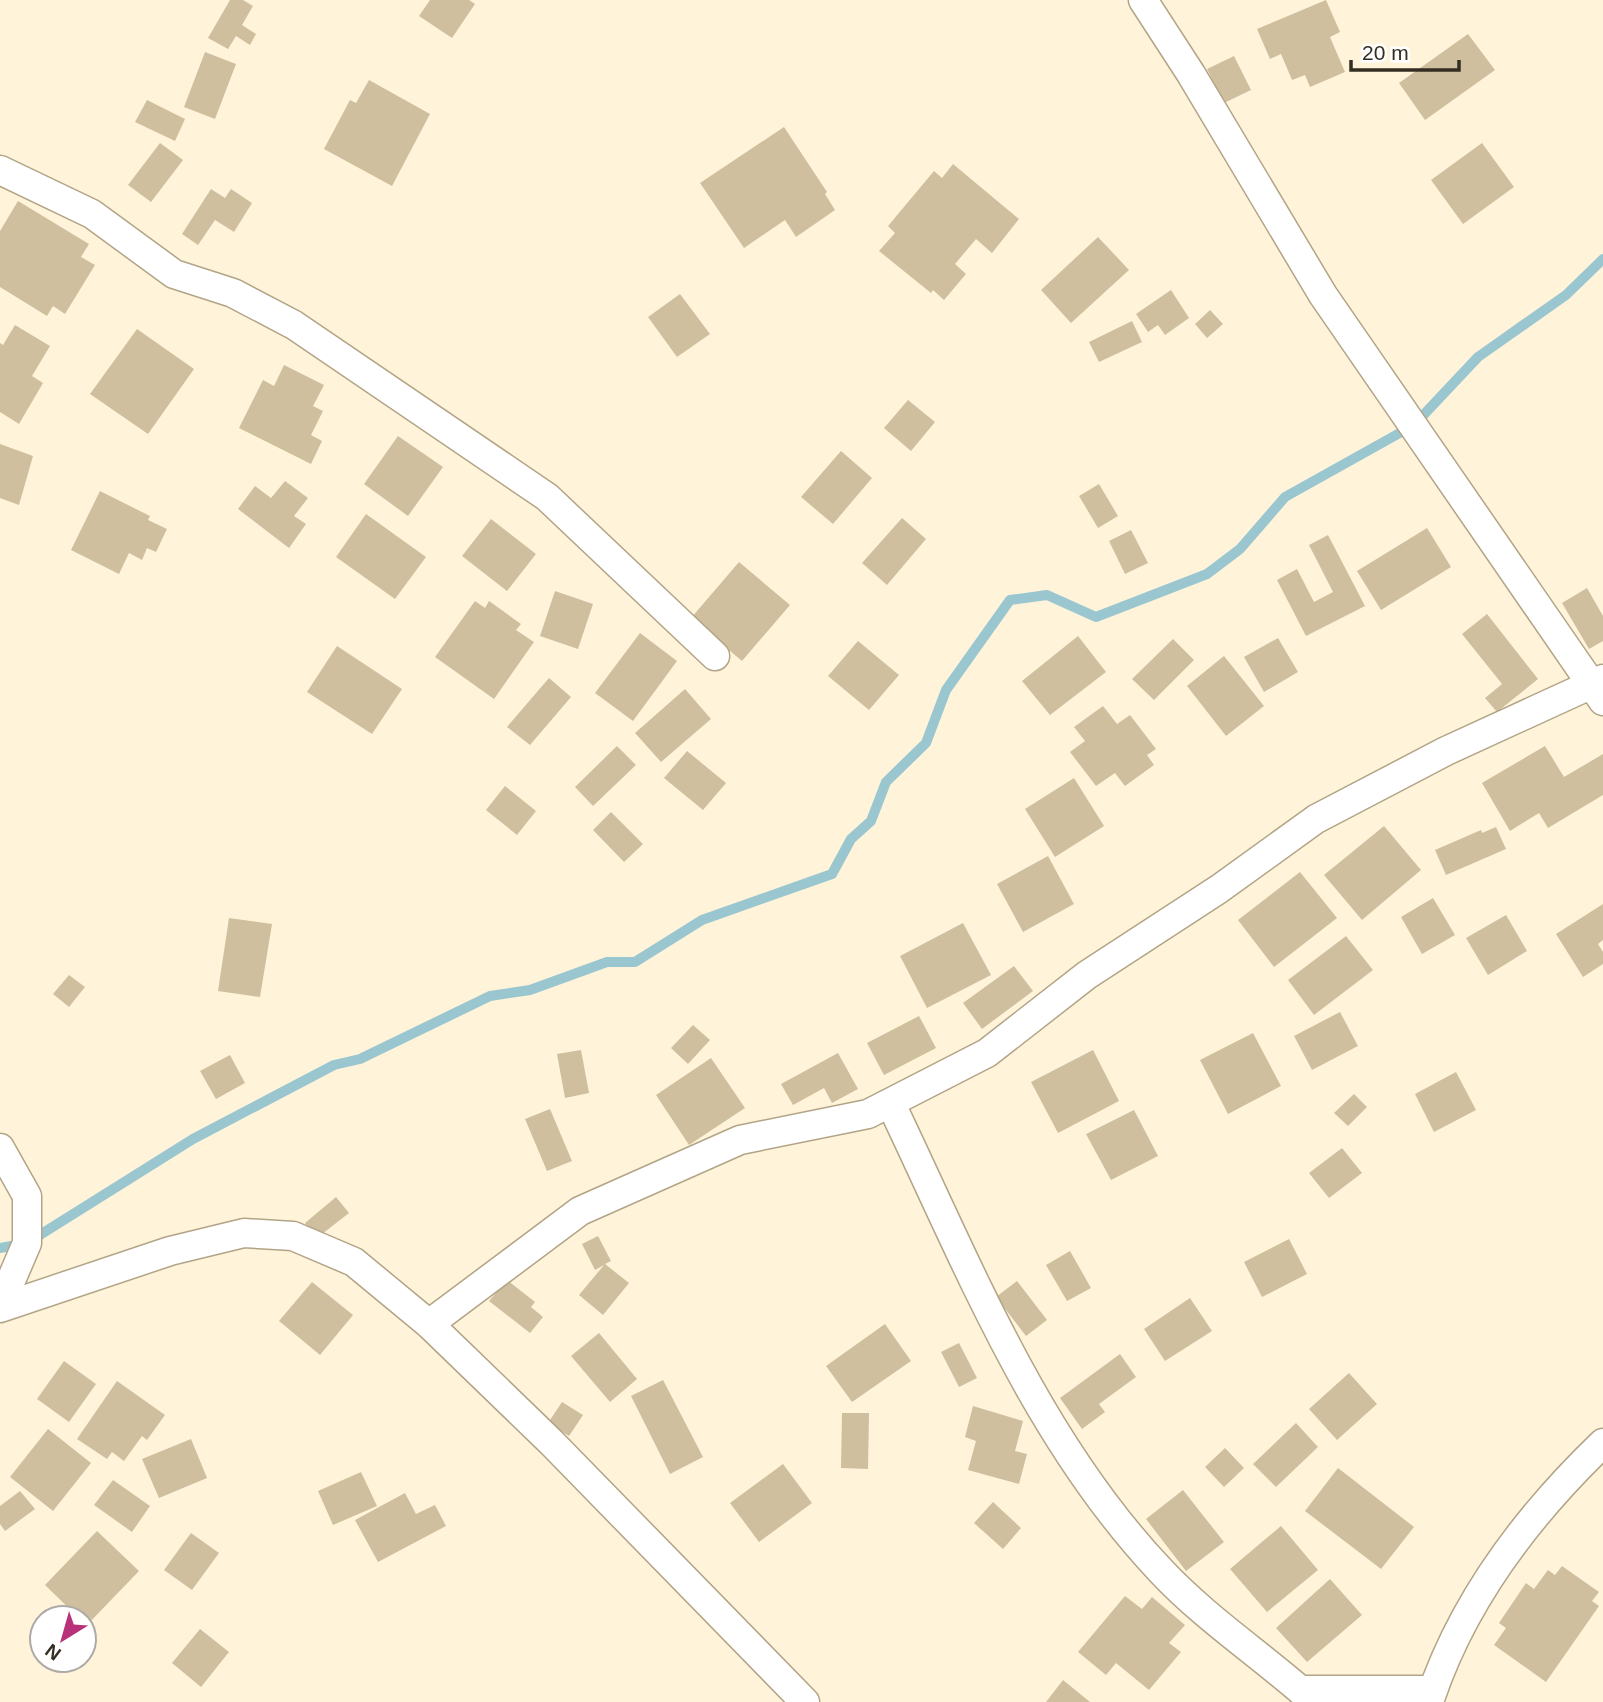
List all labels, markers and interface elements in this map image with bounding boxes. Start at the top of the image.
scale bar [1351,28,1460,72]
text: 20 m [1362,41,1409,64]
north arrow [28,1604,98,1674]
text: N [41,1640,65,1665]

